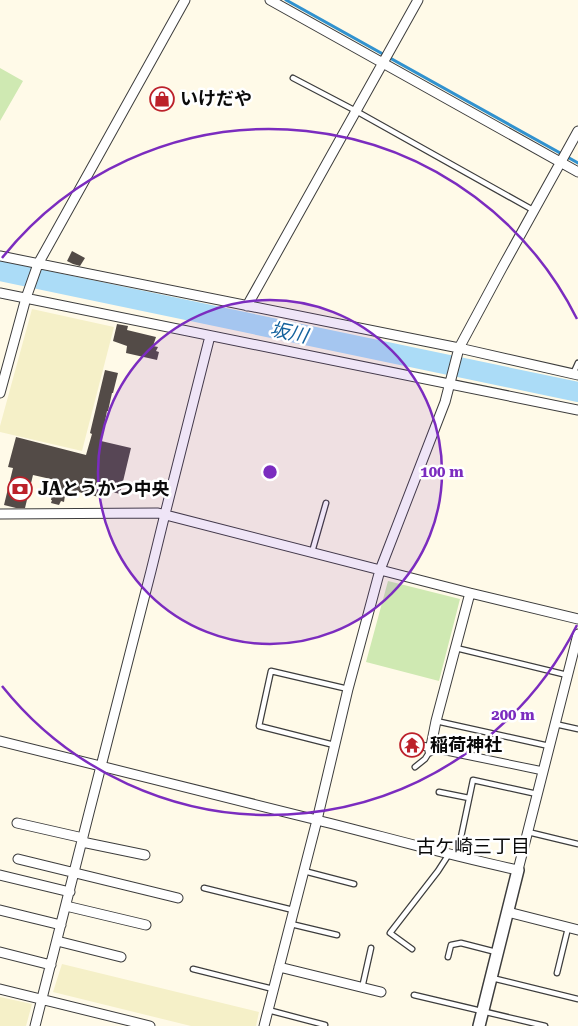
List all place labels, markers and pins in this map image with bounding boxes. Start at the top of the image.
shop icon: いけだや [149,86,175,112]
place label: いけだや [180,88,252,109]
centre of rings [261,463,279,481]
bank icon: JAとうかつ中央 [7,476,33,502]
place label: JAとうかつ中央 [38,478,170,499]
temple icon: 稲荷神社 [399,732,425,758]
place label: 稲荷神社 [430,734,502,755]

